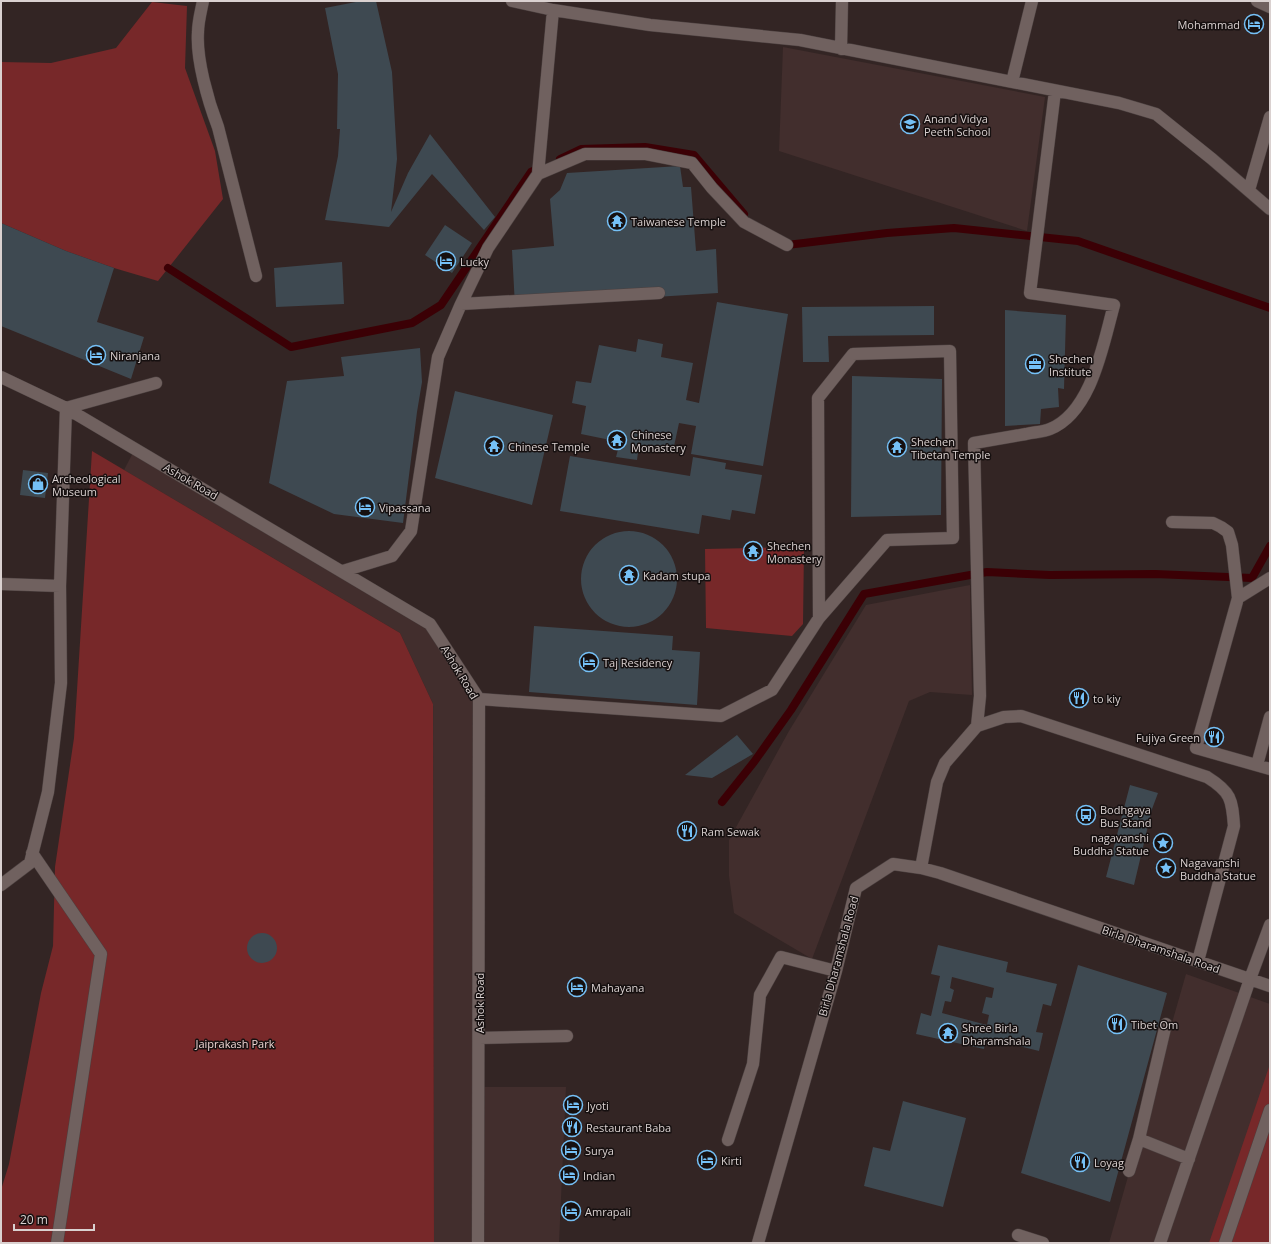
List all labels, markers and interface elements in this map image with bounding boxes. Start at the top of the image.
hotel icon: Mohammad [1243,13,1265,35]
place label: Mohammad [1177,17,1240,32]
place label: Anand Vidya Peeth School [924,111,991,139]
school or university icon: Anand Vidya Peeth School [899,113,921,135]
temple icon: Taiwanese Temple [606,210,628,232]
place label: Taiwanese Temple [631,214,726,229]
hotel icon: Lucky [435,250,457,272]
place label: Lucky [460,254,490,269]
hotel icon: Niranjana [85,344,107,366]
place label: Niranjana [110,348,160,363]
place label: Shechen Institute [1049,351,1093,379]
office icon: Shechen Institute [1024,353,1046,375]
place label: Chinese Monastery [631,427,686,455]
temple icon: Chinese Monastery [606,429,628,451]
place label: Shechen Tibetan Temple [911,434,990,462]
temple icon: Chinese Temple [483,435,505,457]
temple icon: Shechen Tibetan Temple [886,436,908,458]
place label: Chinese Temple [508,439,590,454]
street label: Ashok Road [161,459,221,503]
place label: Archeological Museum [52,471,121,499]
shop icon: Archeological Museum [27,473,49,495]
hotel icon: Vipassana [354,496,376,518]
place label: Vipassana [379,500,431,515]
place label: Shechen Monastery [767,538,822,566]
temple icon: Shechen Monastery [742,540,764,562]
temple icon: Kadam stupa [618,564,640,586]
place label: Kadam stupa [643,568,710,583]
street label: Ashok Road [438,642,482,702]
hotel icon: Taj Residency [578,651,600,673]
place label: Taj Residency [603,655,673,670]
restaurant icon: to kiy [1068,687,1090,709]
place label: to kiy [1093,691,1121,706]
restaurant icon: Fujiya Green [1203,726,1225,748]
place label: Fujiya Green [1136,730,1200,745]
place label: Bodhgaya Bus Stand [1100,802,1152,830]
bus stop icon: Bodhgaya Bus Stand [1075,804,1097,826]
restaurant icon: Ram Sewak [676,820,698,842]
place label: Ram Sewak [701,824,760,839]
place label: nagavanshi Buddha Statue [1073,830,1149,858]
place icon: nagavanshi Buddha Statue [1152,832,1174,854]
place label: Nagavanshi Buddha Statue [1180,855,1256,883]
place icon: Nagavanshi Buddha Statue [1155,857,1177,879]
street label: Birla Dharamshala Road [815,894,861,1018]
street label: Birla Dharamshala Road [1100,922,1222,976]
street label: Ashok Road [472,973,487,1033]
hotel icon: Mahayana [566,976,588,998]
place label: Mahayana [591,980,644,995]
restaurant icon: Tibet Om [1106,1013,1128,1035]
place label: Tibet Om [1131,1017,1178,1032]
place label: Shree Birla Dharamshala [962,1020,1031,1048]
temple icon: Shree Birla Dharamshala [937,1022,959,1044]
park label: Jaiprakash Park [195,1036,275,1051]
hotel icon: Jyoti [562,1094,584,1116]
place label: Jyoti [586,1098,609,1113]
restaurant icon: Restaurant Baba [561,1116,583,1138]
place label: Restaurant Baba [586,1120,671,1135]
hotel icon: Surya [560,1139,582,1161]
place label: Surya [585,1143,614,1158]
hotel icon: Kirti [696,1149,718,1171]
restaurant icon: Loyag [1069,1151,1091,1173]
place label: Kirti [721,1153,742,1168]
place label: Loyag [1094,1155,1124,1170]
hotel icon: Indian [558,1164,580,1186]
place label: Indian [583,1168,615,1183]
hotel icon: Amrapali [560,1200,582,1222]
place label: Amrapali [585,1204,631,1219]
scale bar [14,1206,94,1232]
text: 20 m [20,1211,48,1228]

